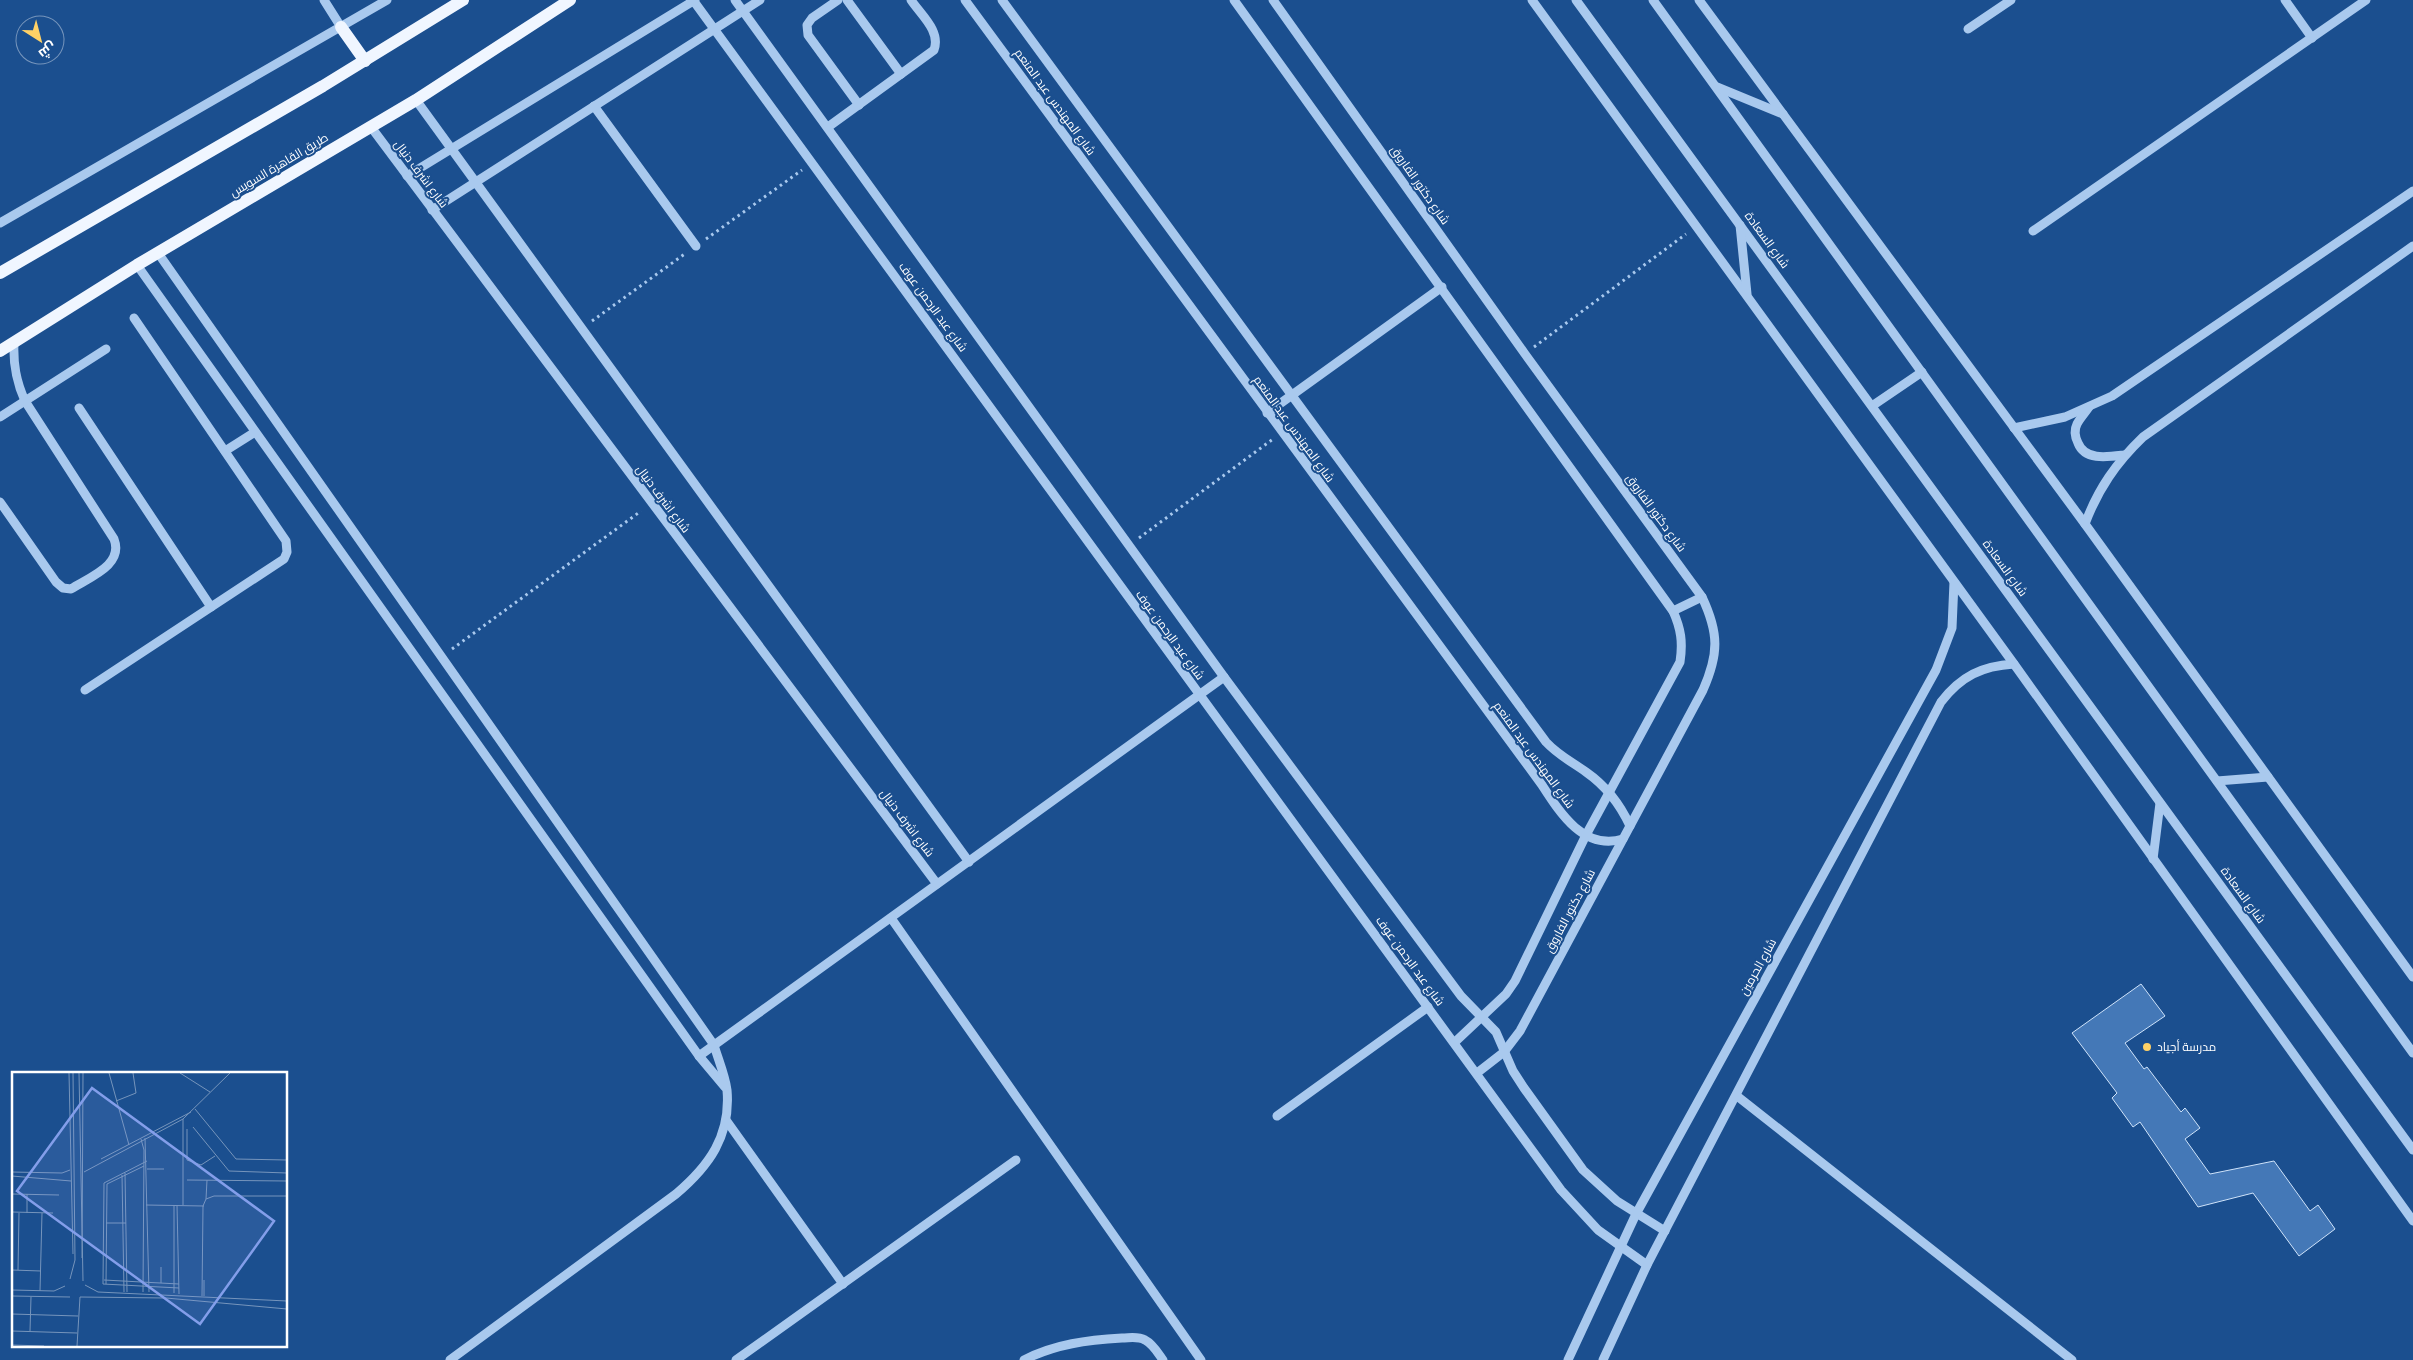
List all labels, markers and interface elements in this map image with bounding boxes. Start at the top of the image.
north arrow [15,15,65,65]
text: ش [34,36,60,63]
street label: شارع المهندس عبد المنعم [1010,45,1099,159]
street label: طريق القاهرة السويس [227,129,332,202]
street label: شارع اشرف دنيال [389,137,452,212]
street label: شارع دكتور الفاروق [1386,142,1453,228]
street label: شارع السعادة [1740,208,1793,272]
street label: شارع عبد الرحمن عوف [894,259,971,356]
street label: شارع المهندس عبد المنعم [1249,372,1338,486]
street label: شارع اشرف دنيال [631,462,694,537]
street label: شارع دكتور الفاروق [1621,471,1690,556]
street label: شارع السعادة [1978,536,2031,600]
street label: شارع عبد الرحمن عوف [1131,587,1208,684]
street label: شارع المهندس عبد المنعم [1489,698,1578,812]
street label: شارع اشرف دنيال [875,786,938,861]
street label: شارع السعادة [2216,863,2269,927]
street label: شارع دكتور الفاروق [1541,866,1600,956]
street label: شارع عبد الرحمن عوف [1371,913,1448,1010]
street label: شارع الحرمين [1736,936,1781,999]
place label: مدرسة أجياد [2157,1039,2216,1056]
marker: مدرسة أجياد [2141,1041,2153,1053]
inset map [12,1072,288,1348]

